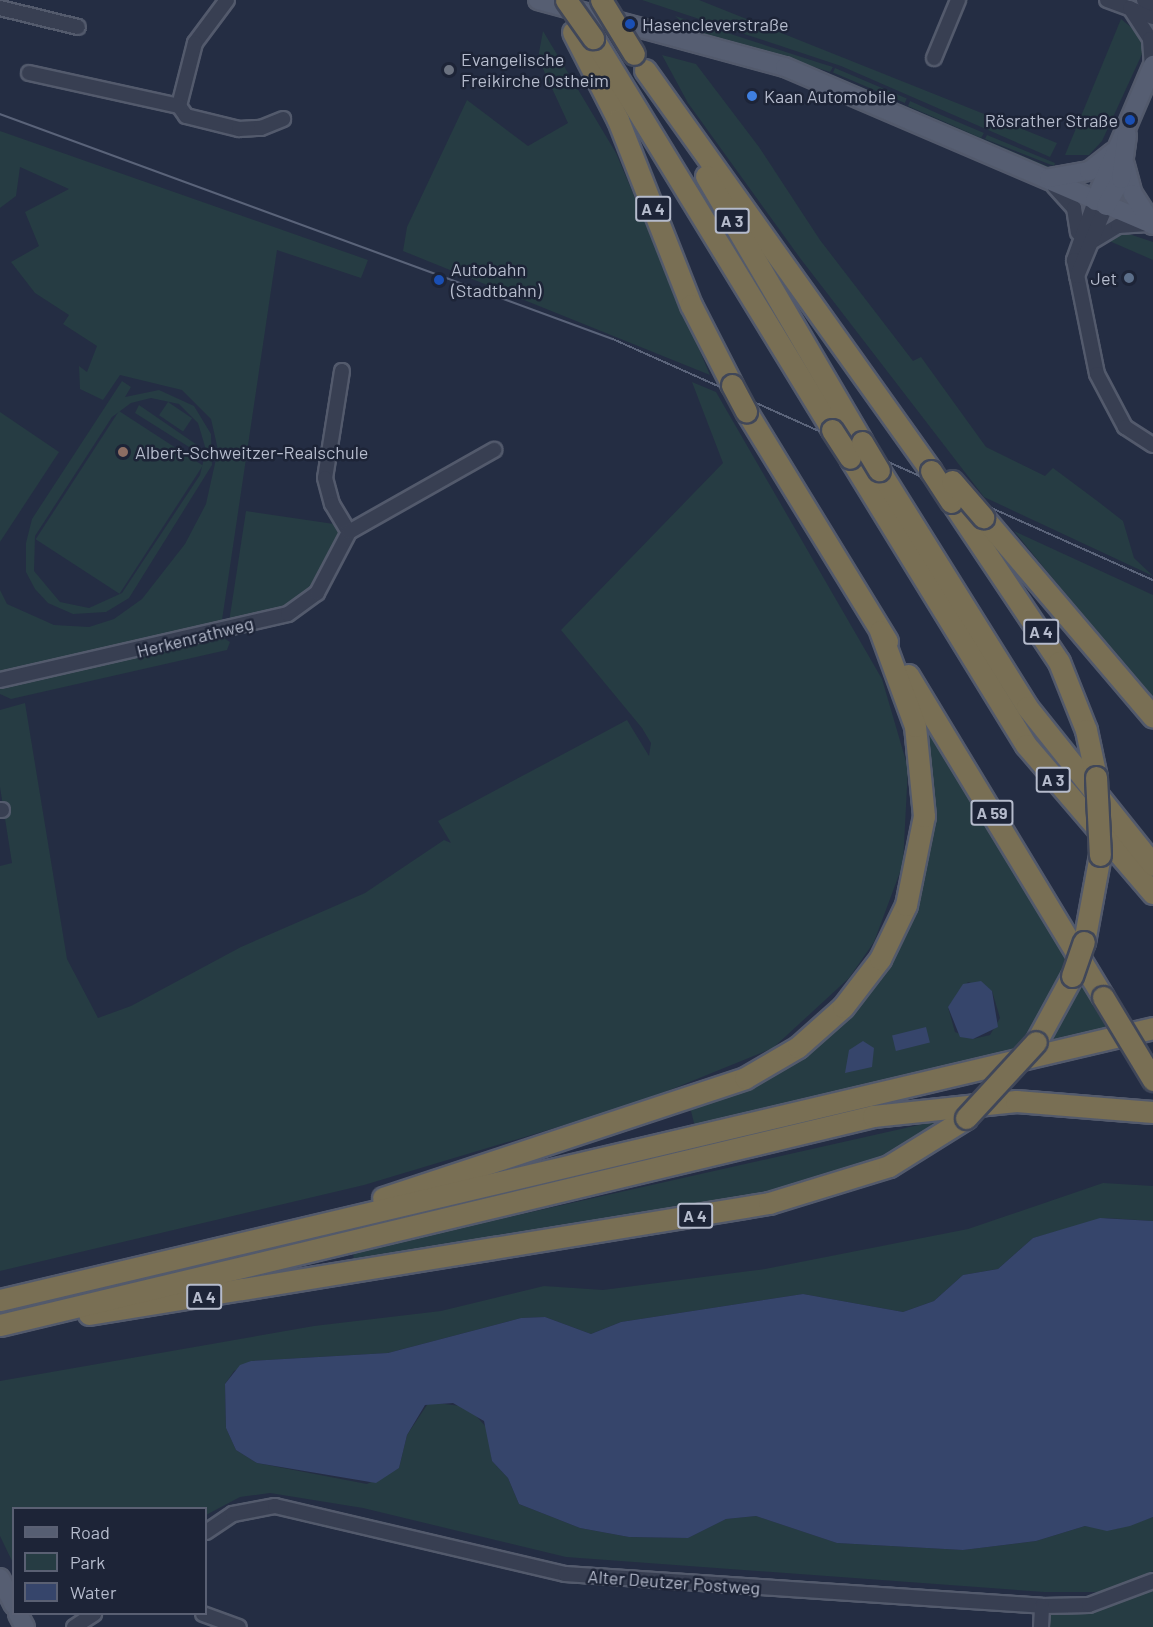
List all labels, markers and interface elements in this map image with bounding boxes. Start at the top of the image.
place label: Hasencleverstraße [642,13,789,35]
marker: Hasencleverstraße [623,17,637,31]
place label: Evangelische Freikirche Ostheim [461,49,609,92]
marker: Evangelische Freikirche Ostheim [442,63,456,77]
place label: Kaan Automobile [764,85,896,107]
marker: Kaan Automobile [745,89,759,103]
place label: Rösrather Straße [985,109,1118,131]
marker: Rösrather Straße [1123,113,1137,127]
road number: A 4 [635,196,671,222]
road number: A 3 [714,208,750,234]
place label: Autobahn (Stadtbahn) [451,259,541,302]
place label: Jet [1091,267,1117,289]
marker: Jet [1122,271,1136,285]
marker: Autobahn (Stadtbahn) [432,273,446,287]
place label: Albert-Schweitzer-Realschule [135,441,368,463]
marker: Albert-Schweitzer-Realschule [116,445,130,459]
street label: Herkenrathweg [134,612,256,662]
road number: A 4 [1023,619,1059,645]
road number: A 3 [1035,767,1071,793]
road number: A 59 [970,800,1014,826]
road number: A 4 [677,1203,713,1229]
road number: A 4 [186,1284,222,1310]
legend [12,1507,207,1615]
text: Road [70,1521,110,1543]
text: Park [70,1551,105,1573]
street label: Alter Deutzer Postweg [587,1565,761,1599]
text: Water [70,1581,117,1603]

